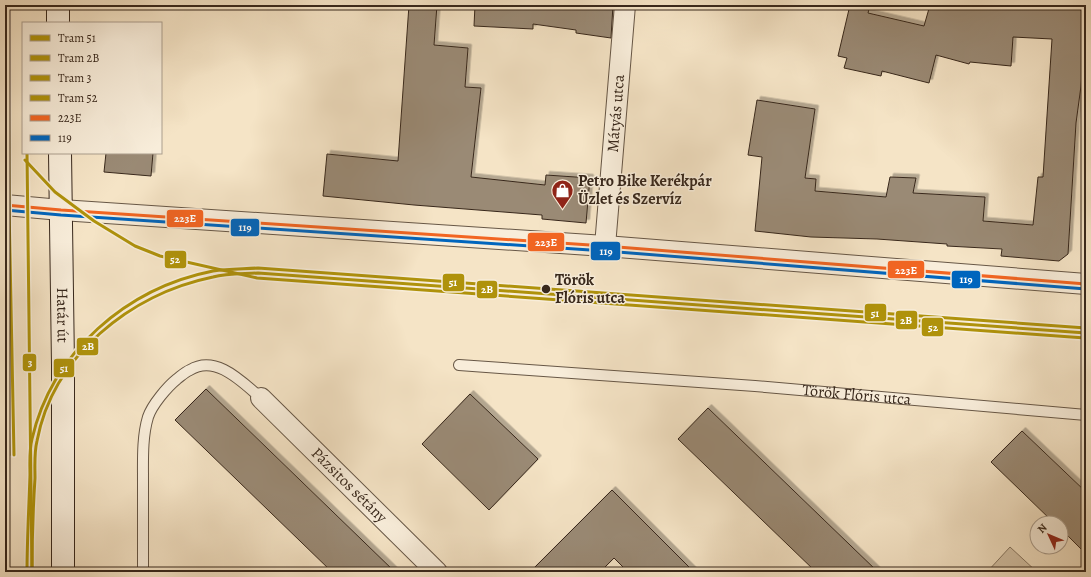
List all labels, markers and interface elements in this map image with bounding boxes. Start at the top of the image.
legend [22,22,162,154]
text: Tram 51 [58,30,96,46]
text: Tram 2B [58,50,99,66]
text: Tram 3 [58,70,92,86]
street label: Mátyás utca [602,73,630,153]
text: Tram 52 [58,90,98,106]
text: 223E [58,110,81,126]
text: 119 [58,130,72,146]
place label: Petro Bike Kerékpár Üzlet és Szervíz [578,170,712,210]
shop icon: Petro Bike Kerékpár Üzlet és Szervíz [549,177,575,210]
line badge: 223E [166,209,204,228]
text: 223E [174,211,196,226]
line badge: 119 [230,218,260,237]
text: 119 [239,220,251,235]
line badge: 223E [527,232,565,252]
text: 223E [535,235,557,250]
line badge: 119 [590,241,621,261]
text: 119 [600,244,612,259]
line badge: 52 [164,250,187,269]
text: 52 [170,252,181,267]
line badge: 223E [887,260,925,279]
text: 223E [895,263,917,278]
place label: Török Flóris utca [555,269,625,309]
line badge: 119 [951,270,981,289]
text: 119 [960,272,972,287]
line badge: 51 [442,273,465,292]
text: 51 [449,275,457,290]
line badge: 2B [476,280,498,299]
text: 2B [481,282,493,297]
marker: Török Flóris utca [540,283,552,295]
street label: Határ út [51,287,74,343]
line badge: 51 [864,303,887,322]
text: 51 [871,306,879,321]
line badge: 2B [895,310,918,330]
text: 2B [900,313,912,328]
line badge: 52 [921,317,944,337]
text: 52 [928,320,939,335]
line badge: 2B [76,337,99,356]
text: 2B [82,339,94,354]
line badge: 3 [22,353,37,372]
text: 3 [28,355,33,370]
line badge: 51 [53,358,75,378]
text: 51 [60,361,68,376]
street label: Török Flóris utca [802,379,913,411]
street label: Pázsitos sétány [306,443,393,528]
north arrow [1029,515,1069,555]
text: N [1034,520,1050,536]

